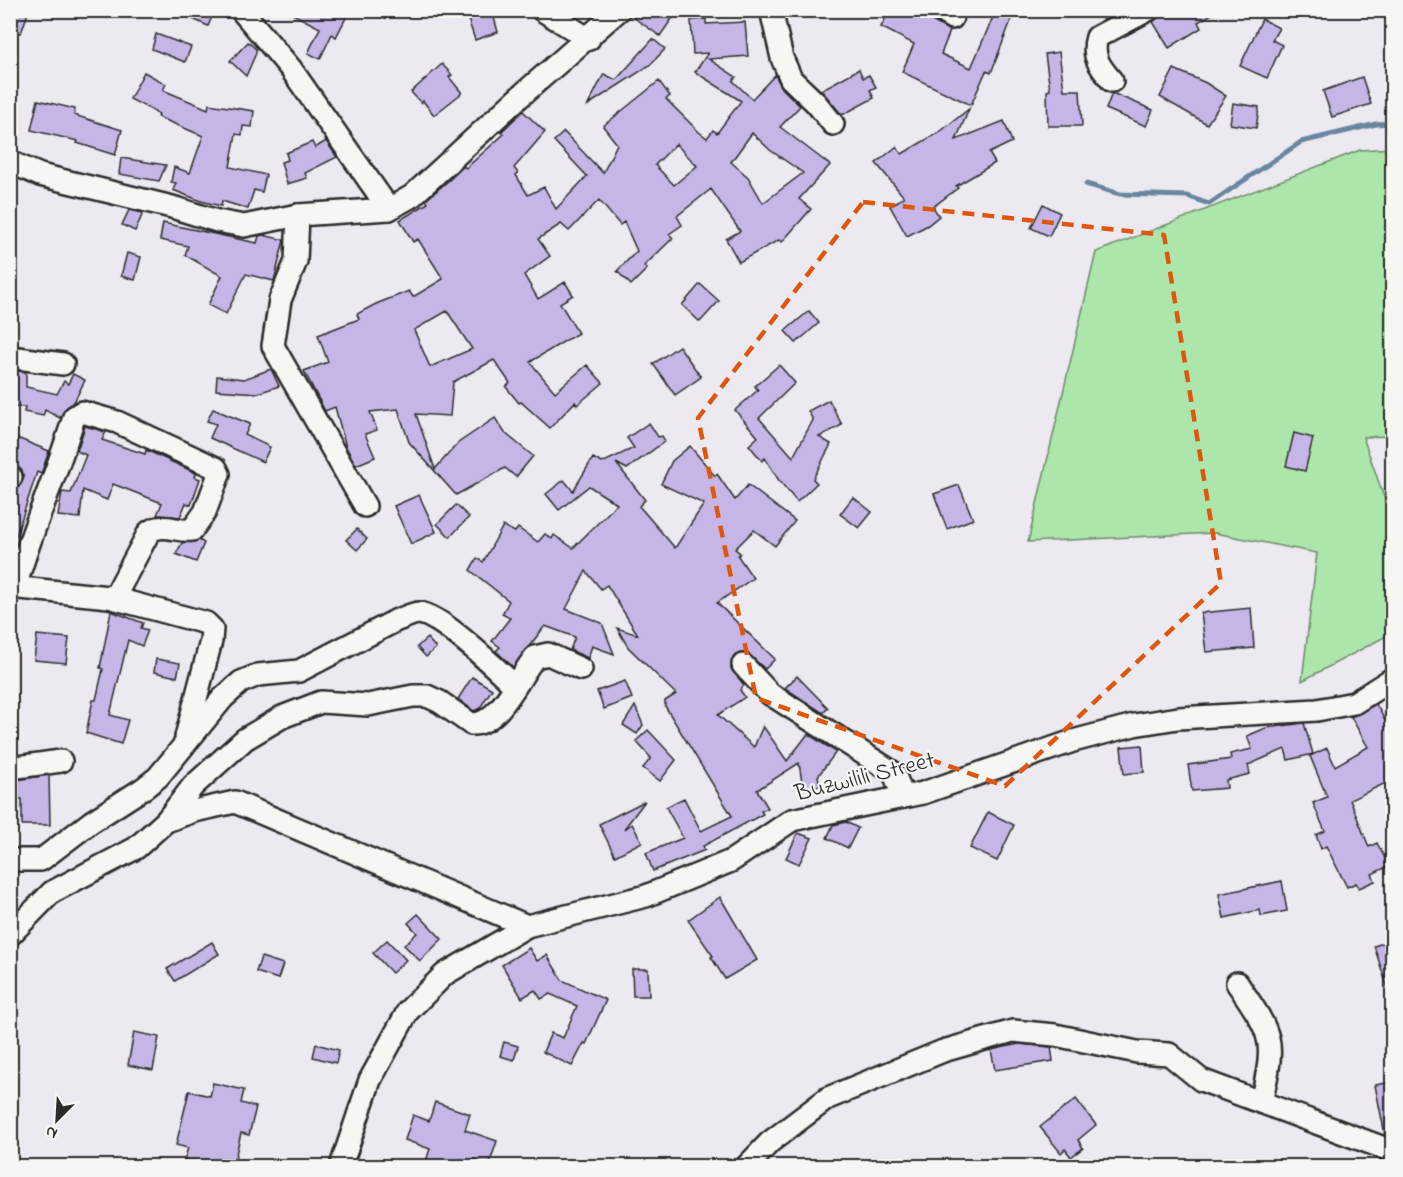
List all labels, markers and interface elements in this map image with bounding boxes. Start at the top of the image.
street label: Buzwilili Street [790,744,939,813]
north arrow [27,1090,87,1150]
text: N [42,1119,62,1145]

